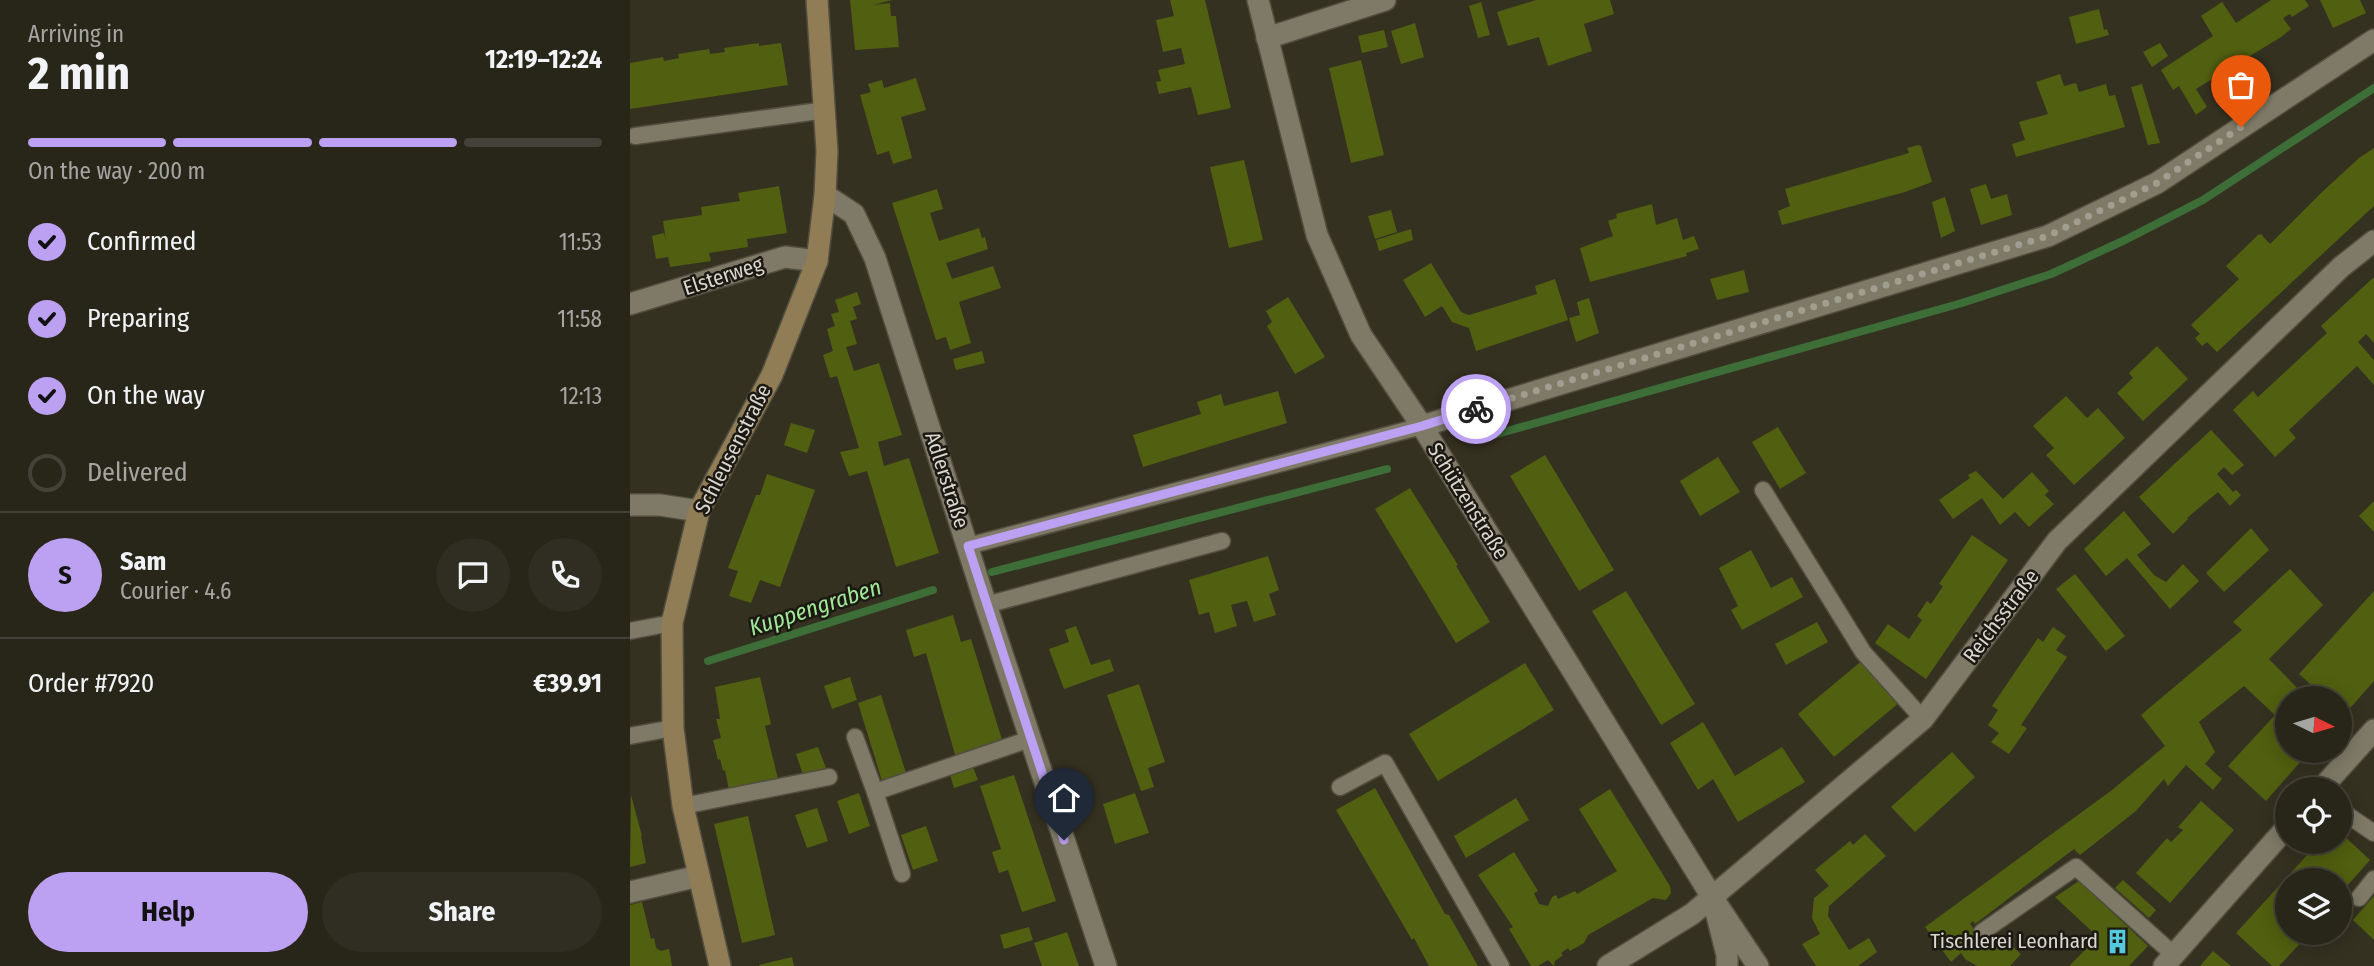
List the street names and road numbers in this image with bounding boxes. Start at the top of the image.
street label: Elsterweg [680,251,766,301]
street label: Schleusenstraße [689,380,777,518]
street label: Adlerstraße [919,429,975,531]
street label: Schützenstraße [1422,438,1514,564]
street label: Reichsstraße [1958,564,2044,668]

